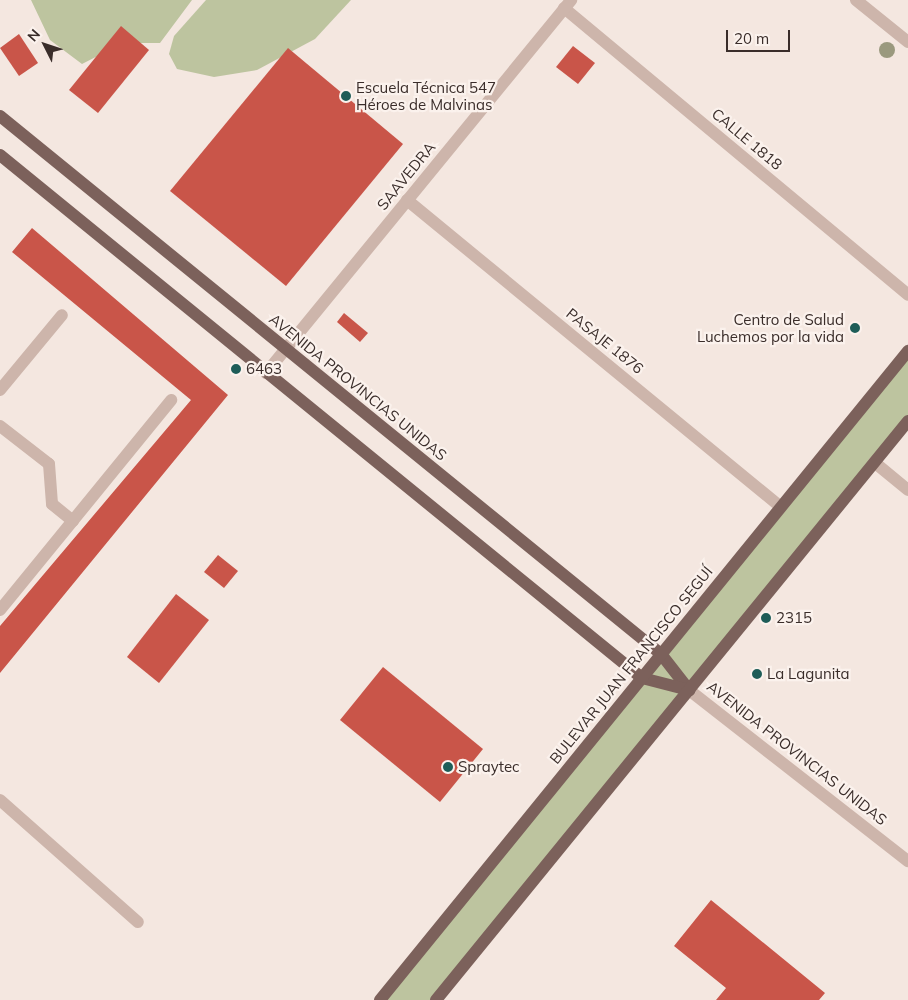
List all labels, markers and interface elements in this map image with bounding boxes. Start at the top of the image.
north arrow [20,20,70,70]
scale bar [728,20,792,52]
text: N [23,25,44,45]
text: 20 m [734,29,769,48]
place label: Escuela Técnica 547 Héroes de Malvinas [356,78,496,113]
marker: Escuela Técnica 547 Héroes de Malvinas [340,90,352,102]
street label: CALLE 1818 [708,104,786,174]
street label: SAAVEDRA [373,138,439,214]
street label: PASAJE 1876 [563,304,647,378]
street label: AVENIDA PROVINCIAS UNIDAS [266,310,450,464]
place label: Centro de Salud Luchemos por la vida [697,310,844,345]
marker: Centro de Salud Luchemos por la vida [848,321,862,335]
place label: 6463 [246,360,282,378]
marker: 6463 [230,363,242,375]
street label: BULEVAR JUAN FRANCISCO SEGUÍ [546,563,716,767]
place label: 2315 [776,609,812,627]
marker: 2315 [760,612,772,624]
place label: La Lagunita [767,665,850,683]
marker: La Lagunita [751,668,763,680]
street label: AVENIDA PROVINCIAS UNIDAS [704,677,890,829]
place label: Spraytec [458,758,519,776]
marker: Spraytec [442,761,454,773]

